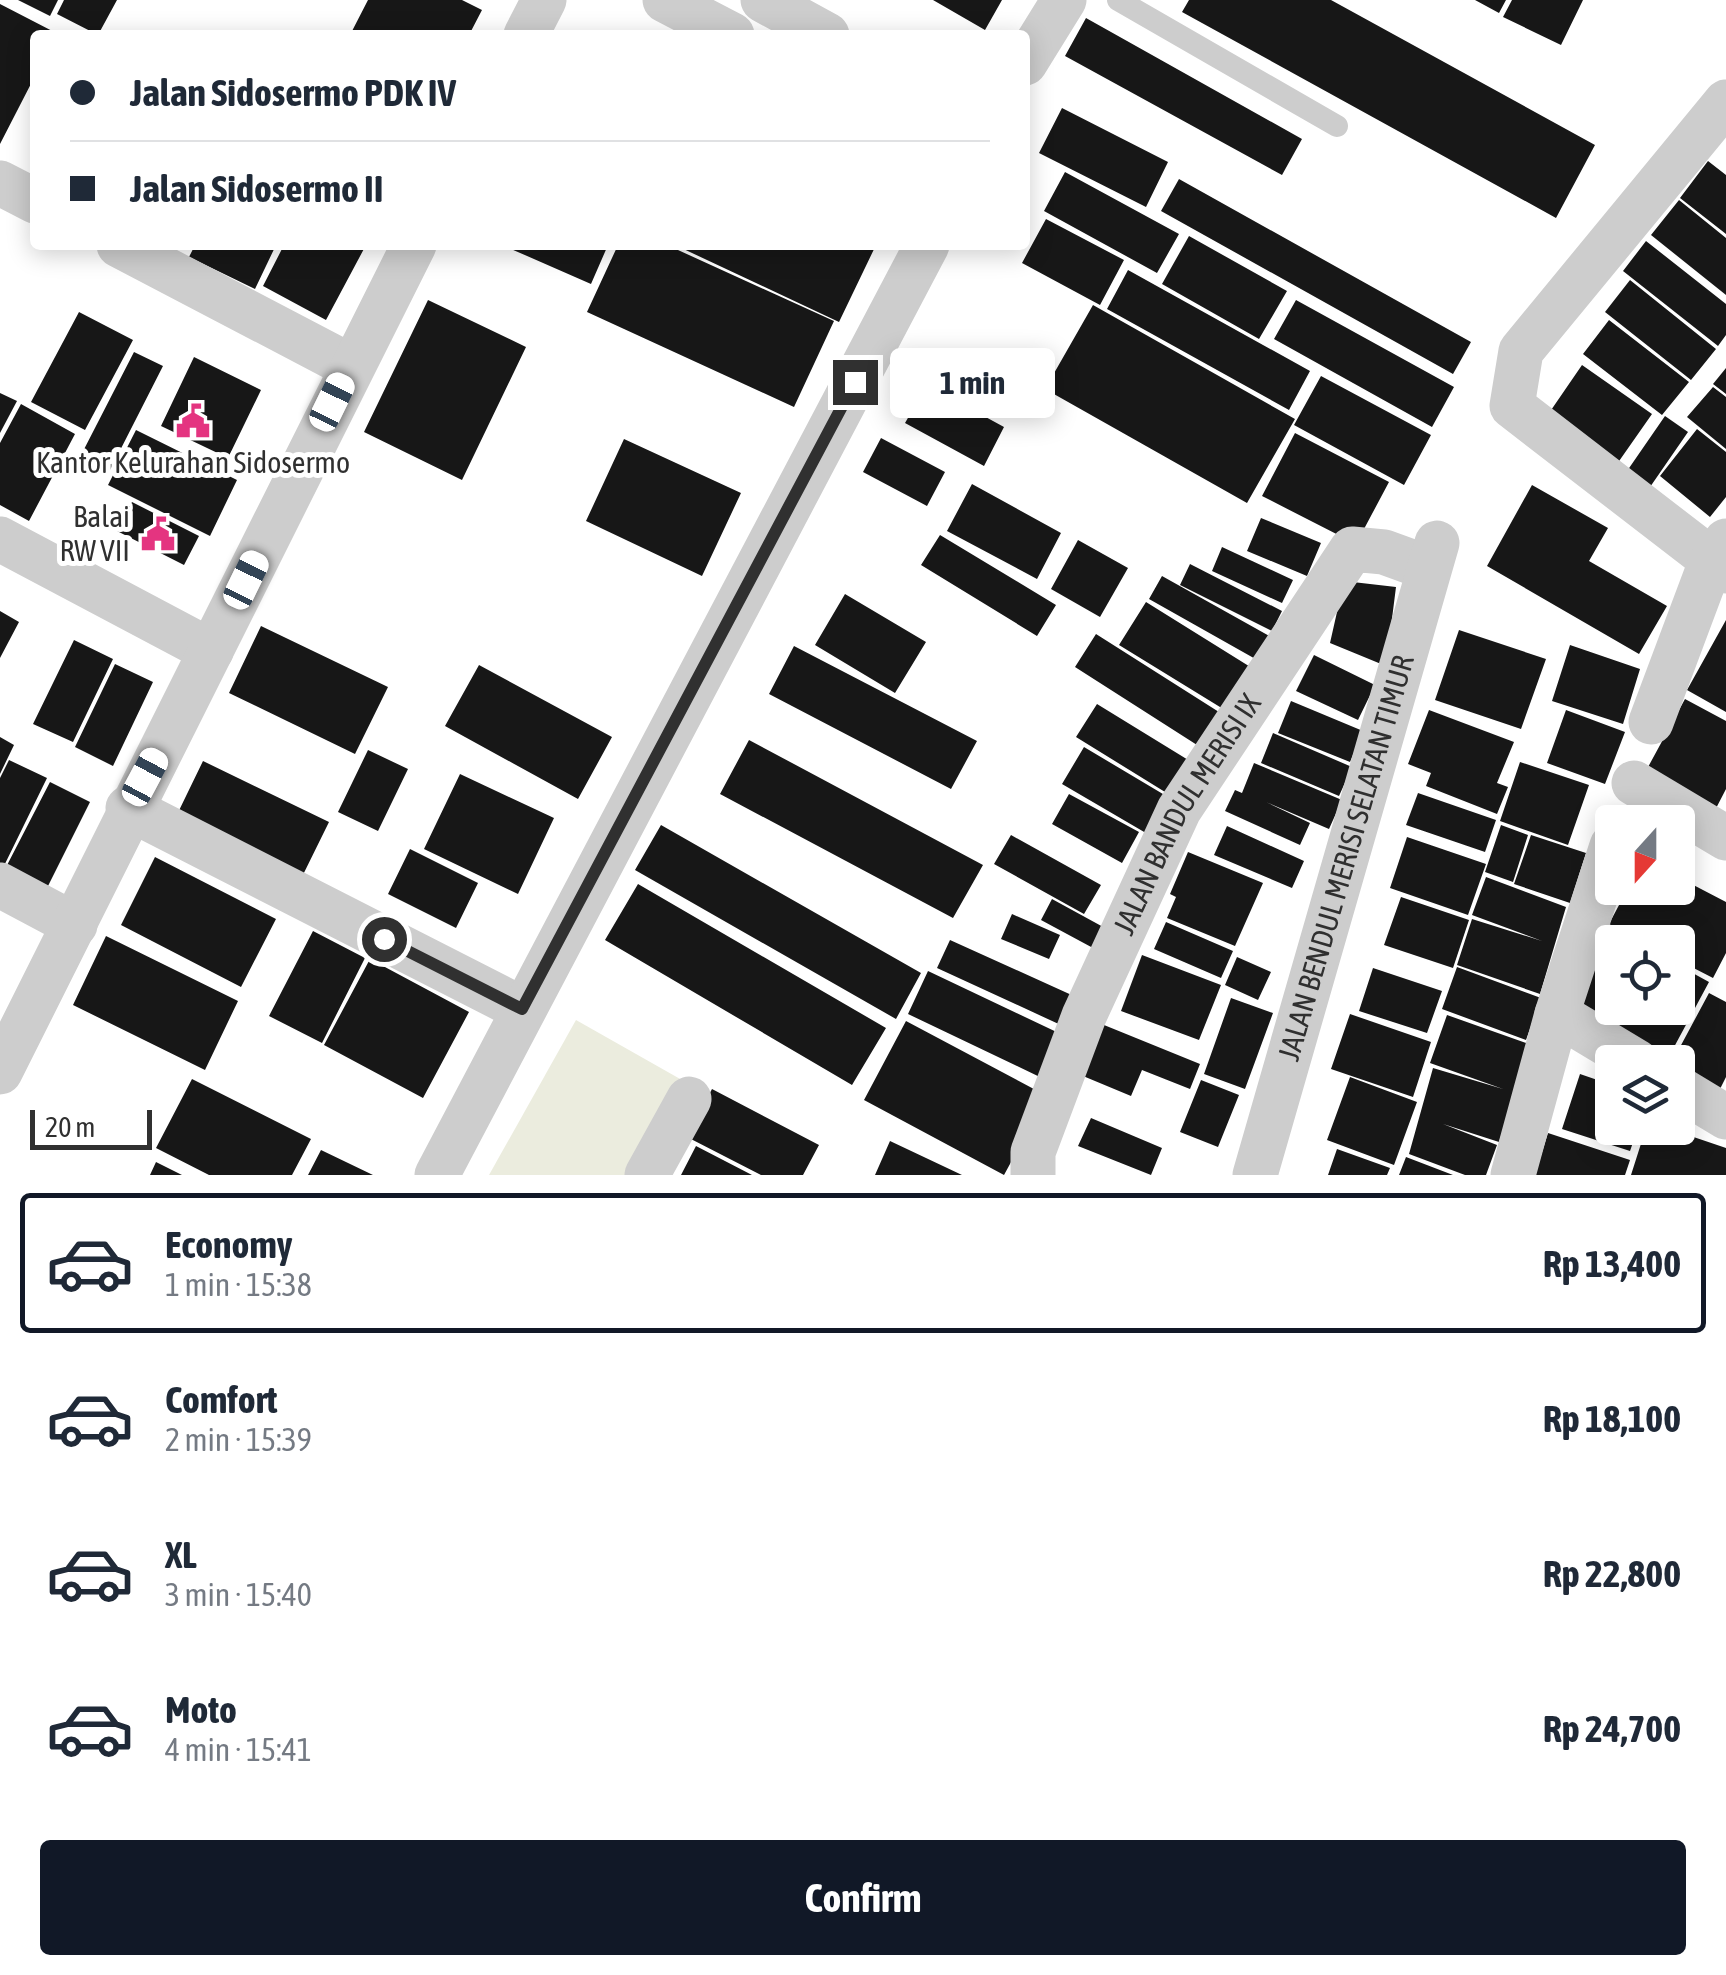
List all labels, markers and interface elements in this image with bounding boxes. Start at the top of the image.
text: Jalan Sidosermo PDK IV [130,71,456,114]
text: Jalan Sidosermo II [130,167,383,210]
callout: 1 min [890,347,1055,417]
route end [833,360,878,405]
text: 1 min [940,364,1005,401]
car [305,368,359,436]
public building icon: Kantor Kelurahan Sidosermo [174,402,212,440]
place label: Kantor Kelurahan Sidosermo [36,445,350,479]
place label: Balai RW VII [59,499,130,567]
public building icon: Balai RW VII [139,515,177,553]
car [219,546,273,614]
street label: JALAN BENDUL MERISI SELATAN TIMUR [1271,651,1420,1064]
street label: JALAN BANDUL MERISI IX [1106,687,1267,940]
car [118,743,172,811]
north arrow [1595,805,1695,905]
map controls [1595,805,1695,1145]
route start [362,917,407,962]
button: locate [1595,925,1695,1025]
button: layers [1595,1045,1695,1145]
scale bar [30,1105,152,1150]
text: 20 m [45,1111,95,1143]
icon: car [45,1218,135,1308]
text: Economy [165,1223,292,1266]
text: Rp 13,400 [1543,1242,1681,1285]
text: 1 min · 15:38 [165,1266,312,1303]
icon: car [45,1373,135,1463]
text: Comfort [165,1378,277,1421]
text: Rp 18,100 [1543,1397,1681,1440]
text: 2 min · 15:39 [165,1421,312,1458]
icon: car [45,1528,135,1618]
text: XL [165,1533,197,1576]
text: Rp 22,800 [1543,1552,1681,1595]
text: 3 min · 15:40 [165,1576,312,1613]
icon: car [45,1683,135,1773]
text: Moto [165,1688,237,1731]
text: Rp 24,700 [1543,1707,1681,1750]
text: 4 min · 15:41 [165,1731,312,1768]
button: Confirm [40,1840,1686,1955]

